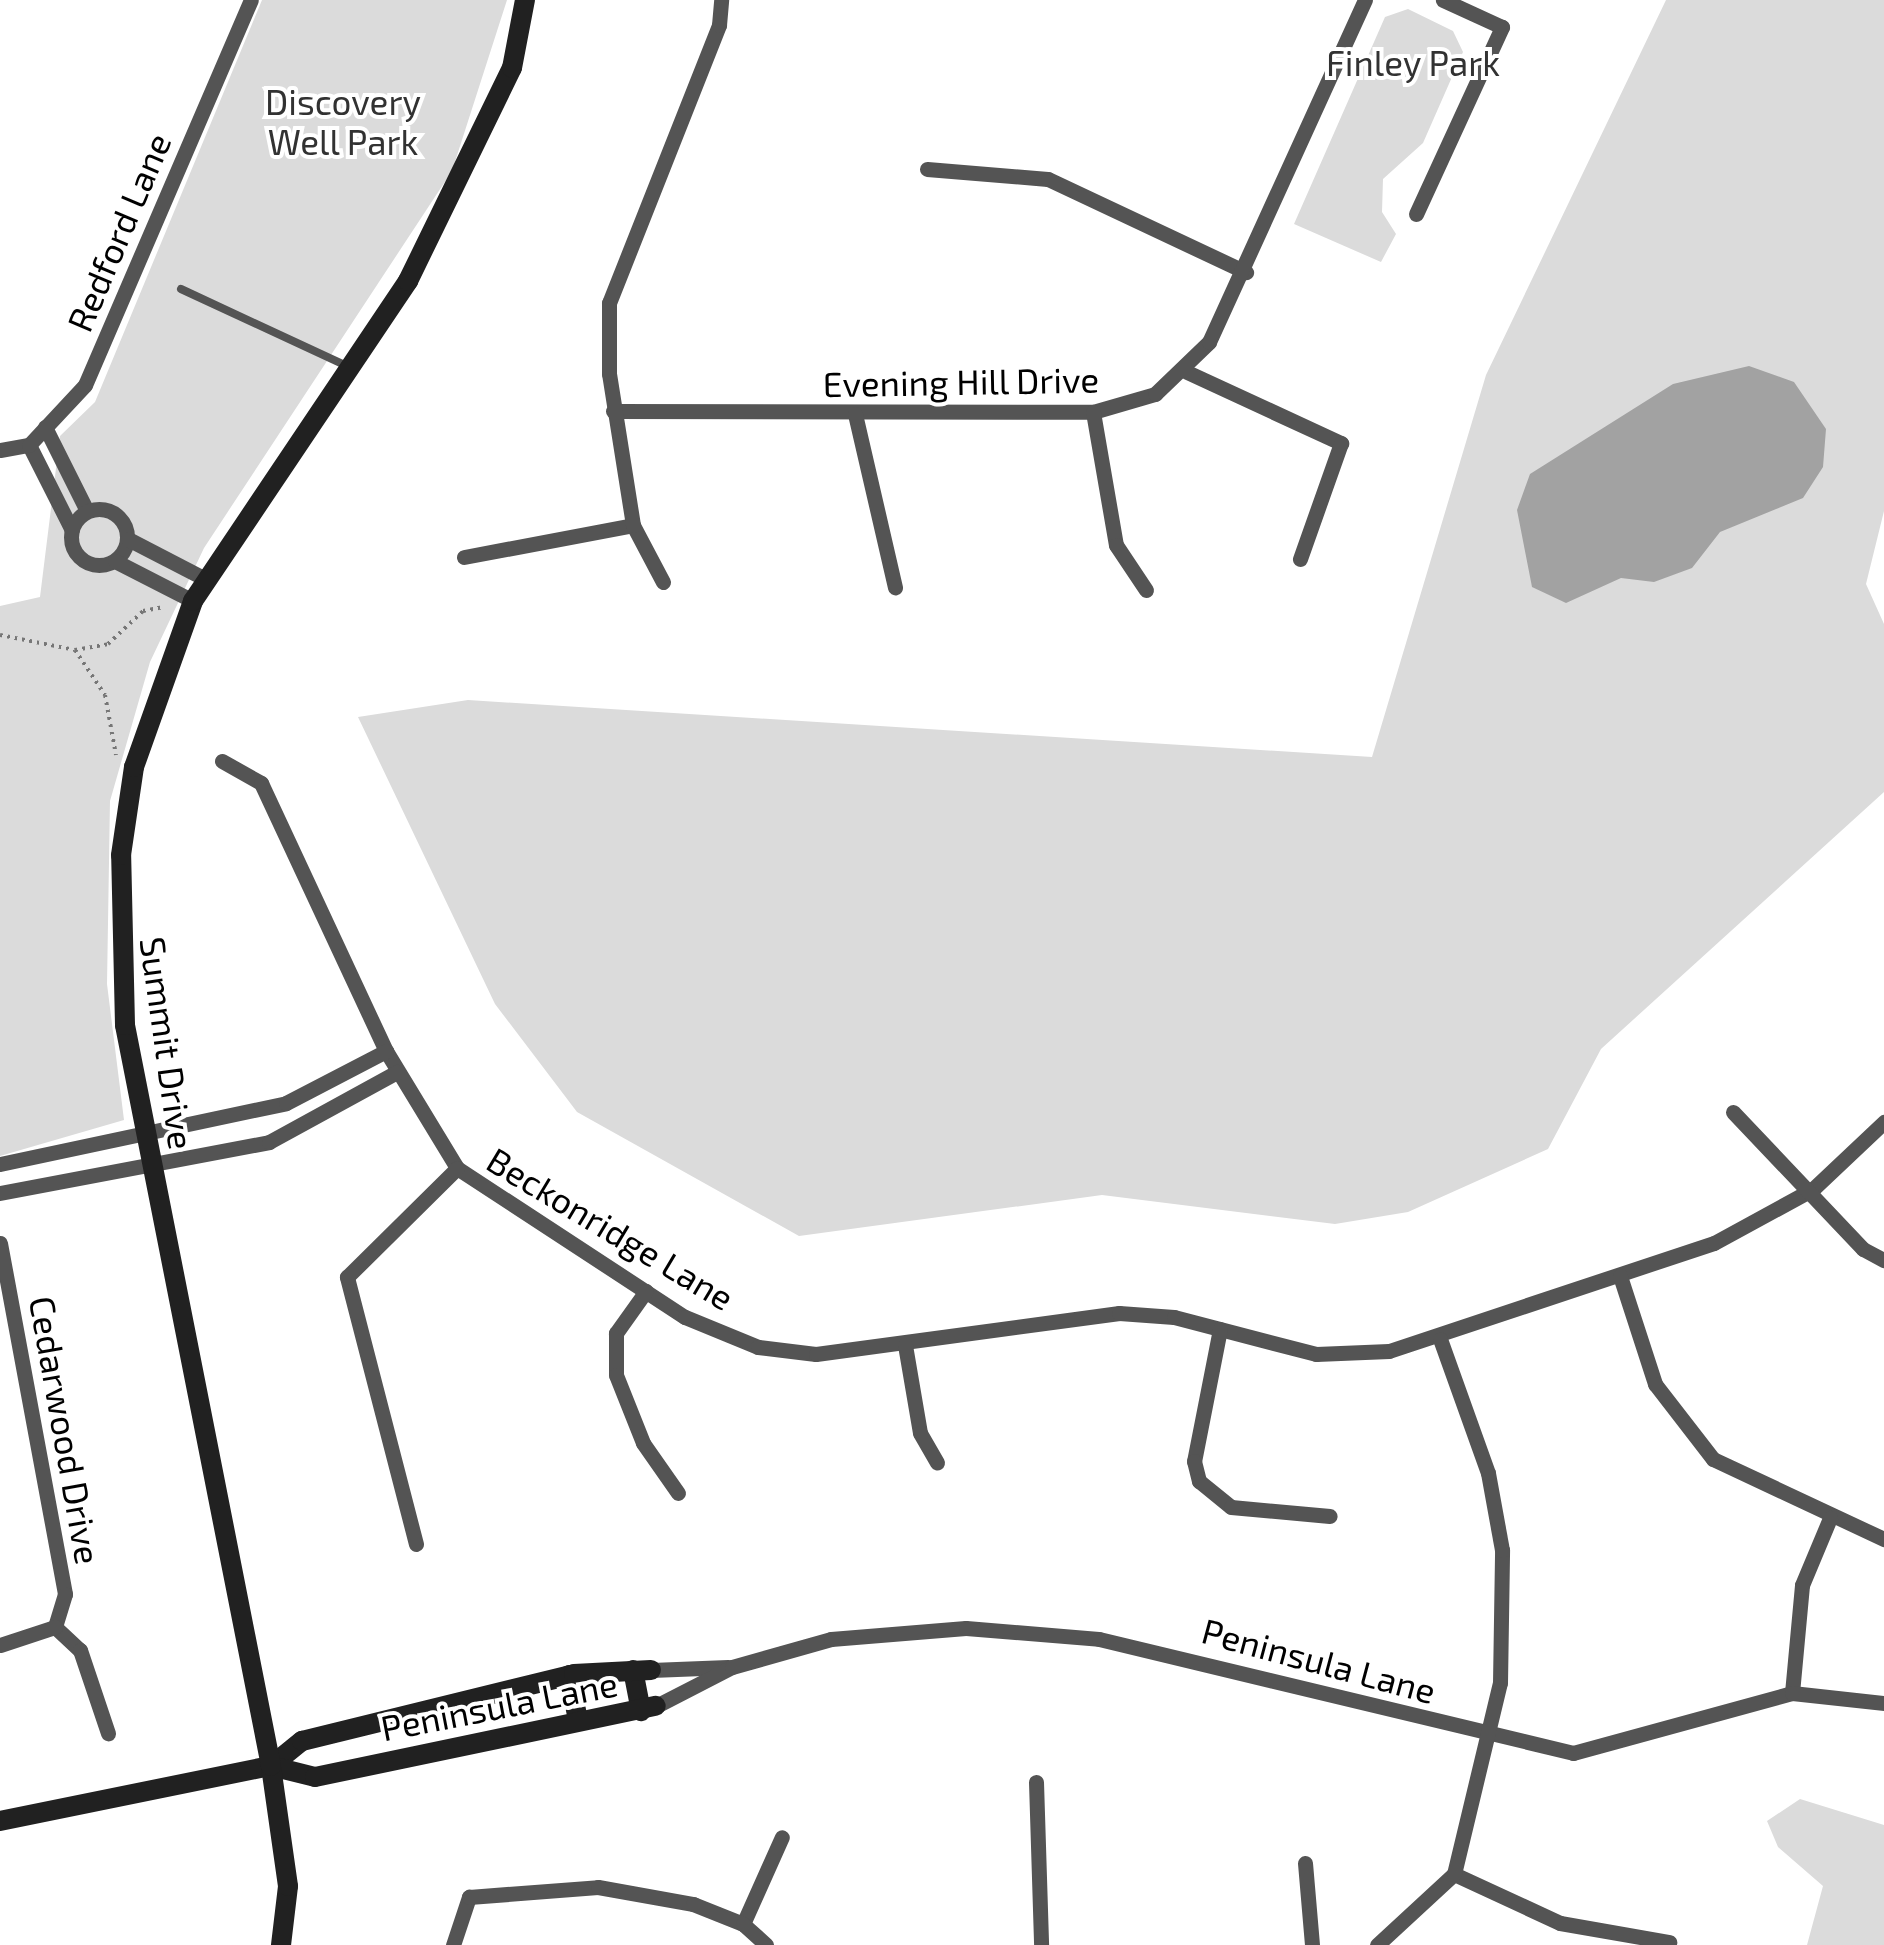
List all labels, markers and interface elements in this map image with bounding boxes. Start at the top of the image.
park label: Finley Park [1326,41,1500,83]
park label: Discovery Well Park [265,80,421,162]
street label: Redford Lane [57,127,179,337]
street label: Evening Hill Drive [822,358,1100,404]
street label: Summit Drive [132,934,204,1152]
street label: Beckonridge Lane [480,1138,742,1318]
street label: Cedarwood Drive [22,1293,110,1567]
street label: Peninsula Lane [1198,1609,1440,1711]
street label: Peninsula Lane [377,1661,621,1749]

